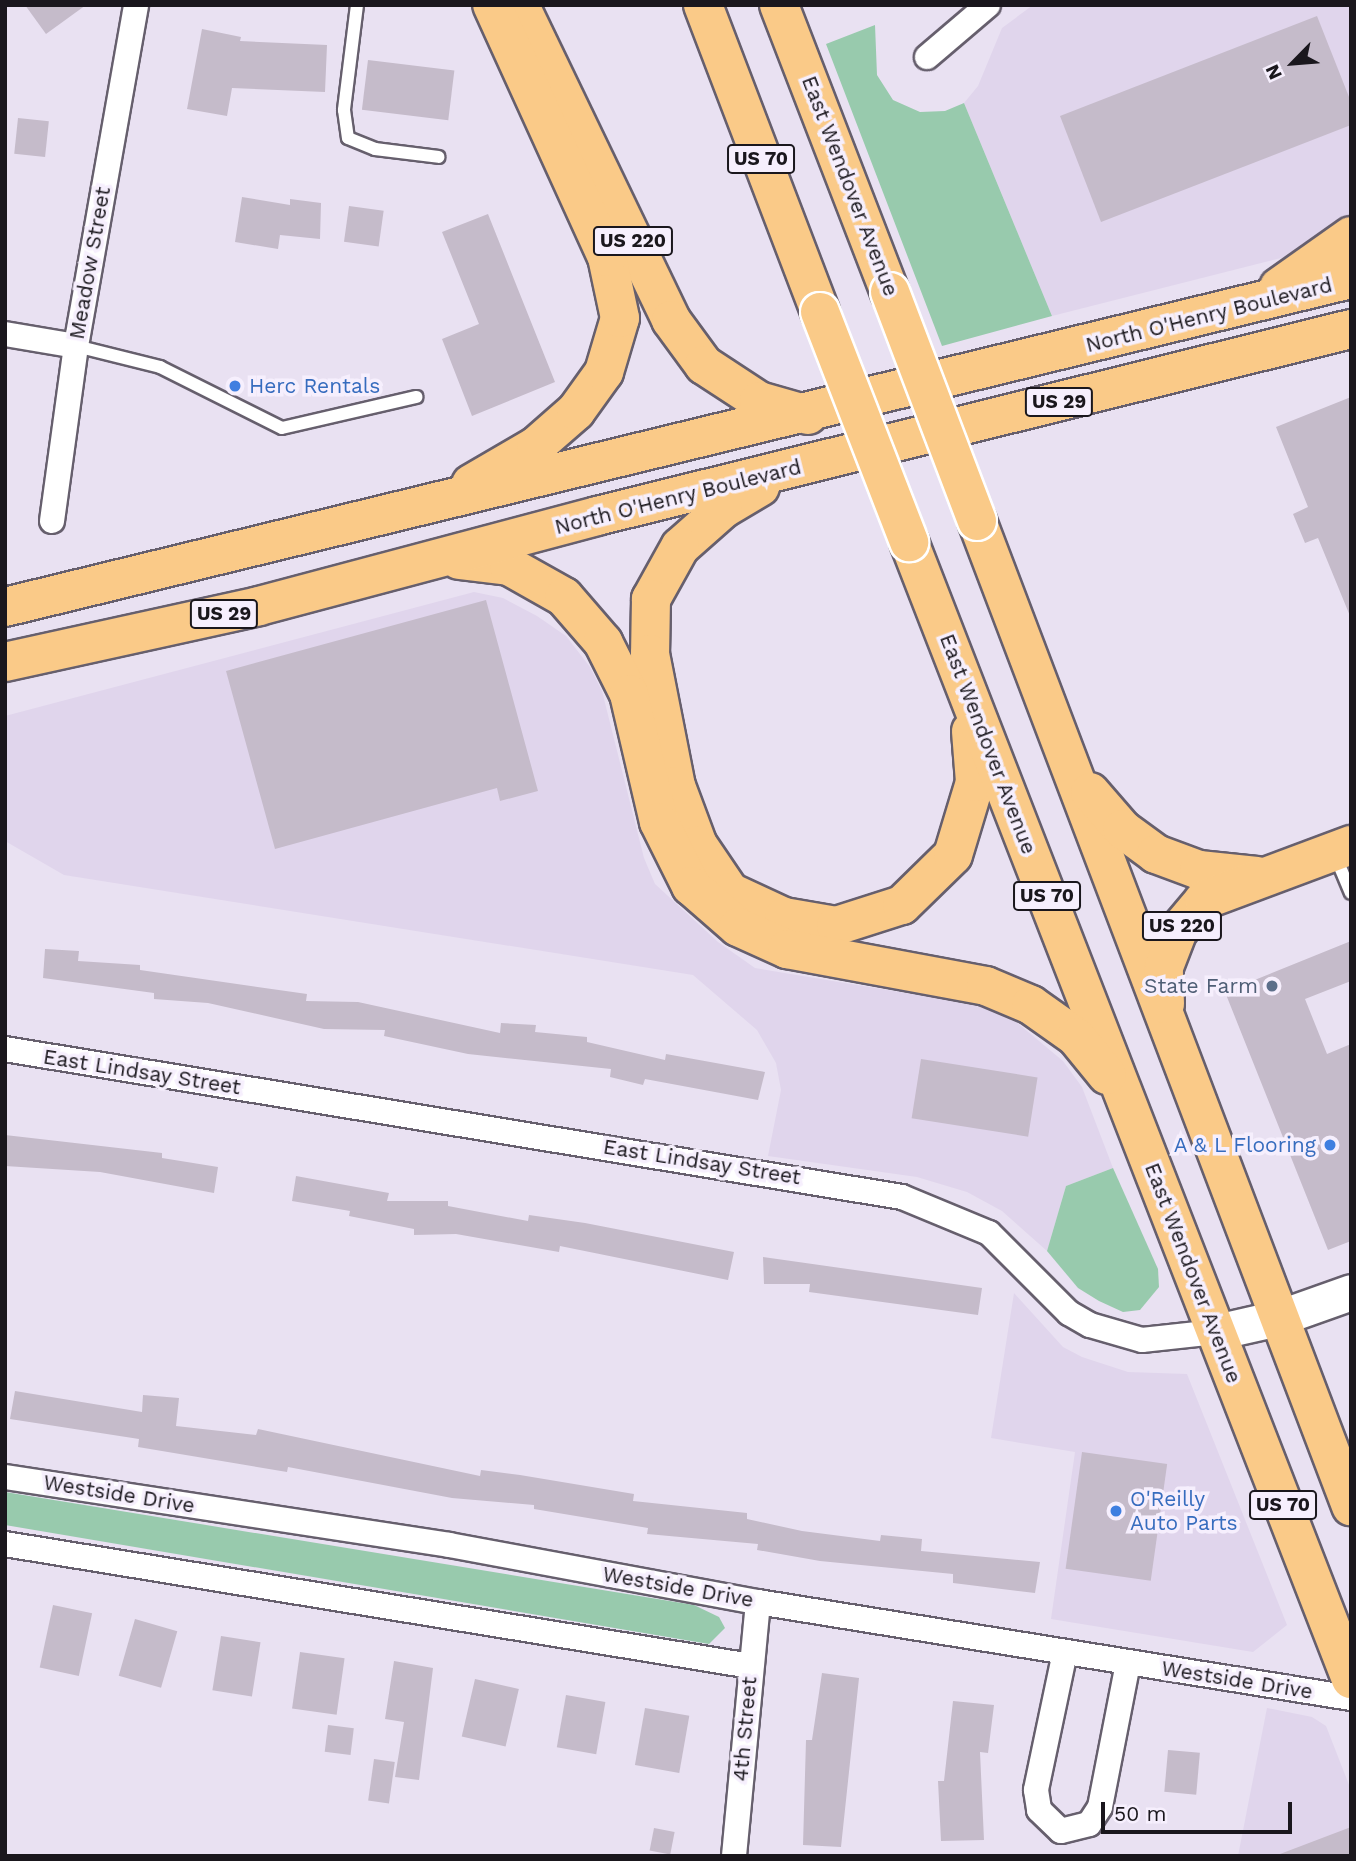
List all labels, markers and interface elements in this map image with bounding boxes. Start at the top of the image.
north arrow [1258,28,1328,98]
text: N [1260,61,1287,83]
street label: East Wendover Avenue [796,71,904,301]
road number: US 70 [726,144,796,174]
street label: Meadow Street [64,184,116,342]
road number: US 220 [593,226,673,256]
street label: North O'Henry Boulevard [1083,272,1335,358]
place label: Herc Rentals [249,373,380,399]
marker: Herc Rentals [227,378,243,394]
road number: US 29 [1024,386,1094,418]
street label: North O'Henry Boulevard [552,454,804,540]
road number: US 29 [189,598,259,629]
street label: East Wendover Avenue [934,629,1042,859]
road number: US 70 [1012,880,1082,912]
road number: US 220 [1142,910,1222,942]
place label: State Farm [1144,973,1258,999]
marker: State Farm [1264,978,1280,994]
street label: East Lindsay Street [41,1044,243,1100]
place label: A & L Flooring [1172,1132,1316,1158]
street label: East Lindsay Street [601,1134,803,1190]
marker: A & L Flooring [1322,1137,1338,1153]
street label: East Wendover Avenue [1139,1158,1247,1388]
street label: Westside Drive [42,1470,196,1518]
place label: O'Reilly Auto Parts [1130,1486,1238,1536]
road number: US 70 [1248,1490,1318,1520]
marker: O'Reilly Auto Parts [1108,1503,1124,1519]
street label: Westside Drive [601,1561,755,1613]
street label: Westside Drive [1160,1656,1314,1704]
street label: 4th Street [728,1676,762,1782]
scale bar [1104,1787,1295,1831]
text: 50 m [1114,1801,1166,1826]

